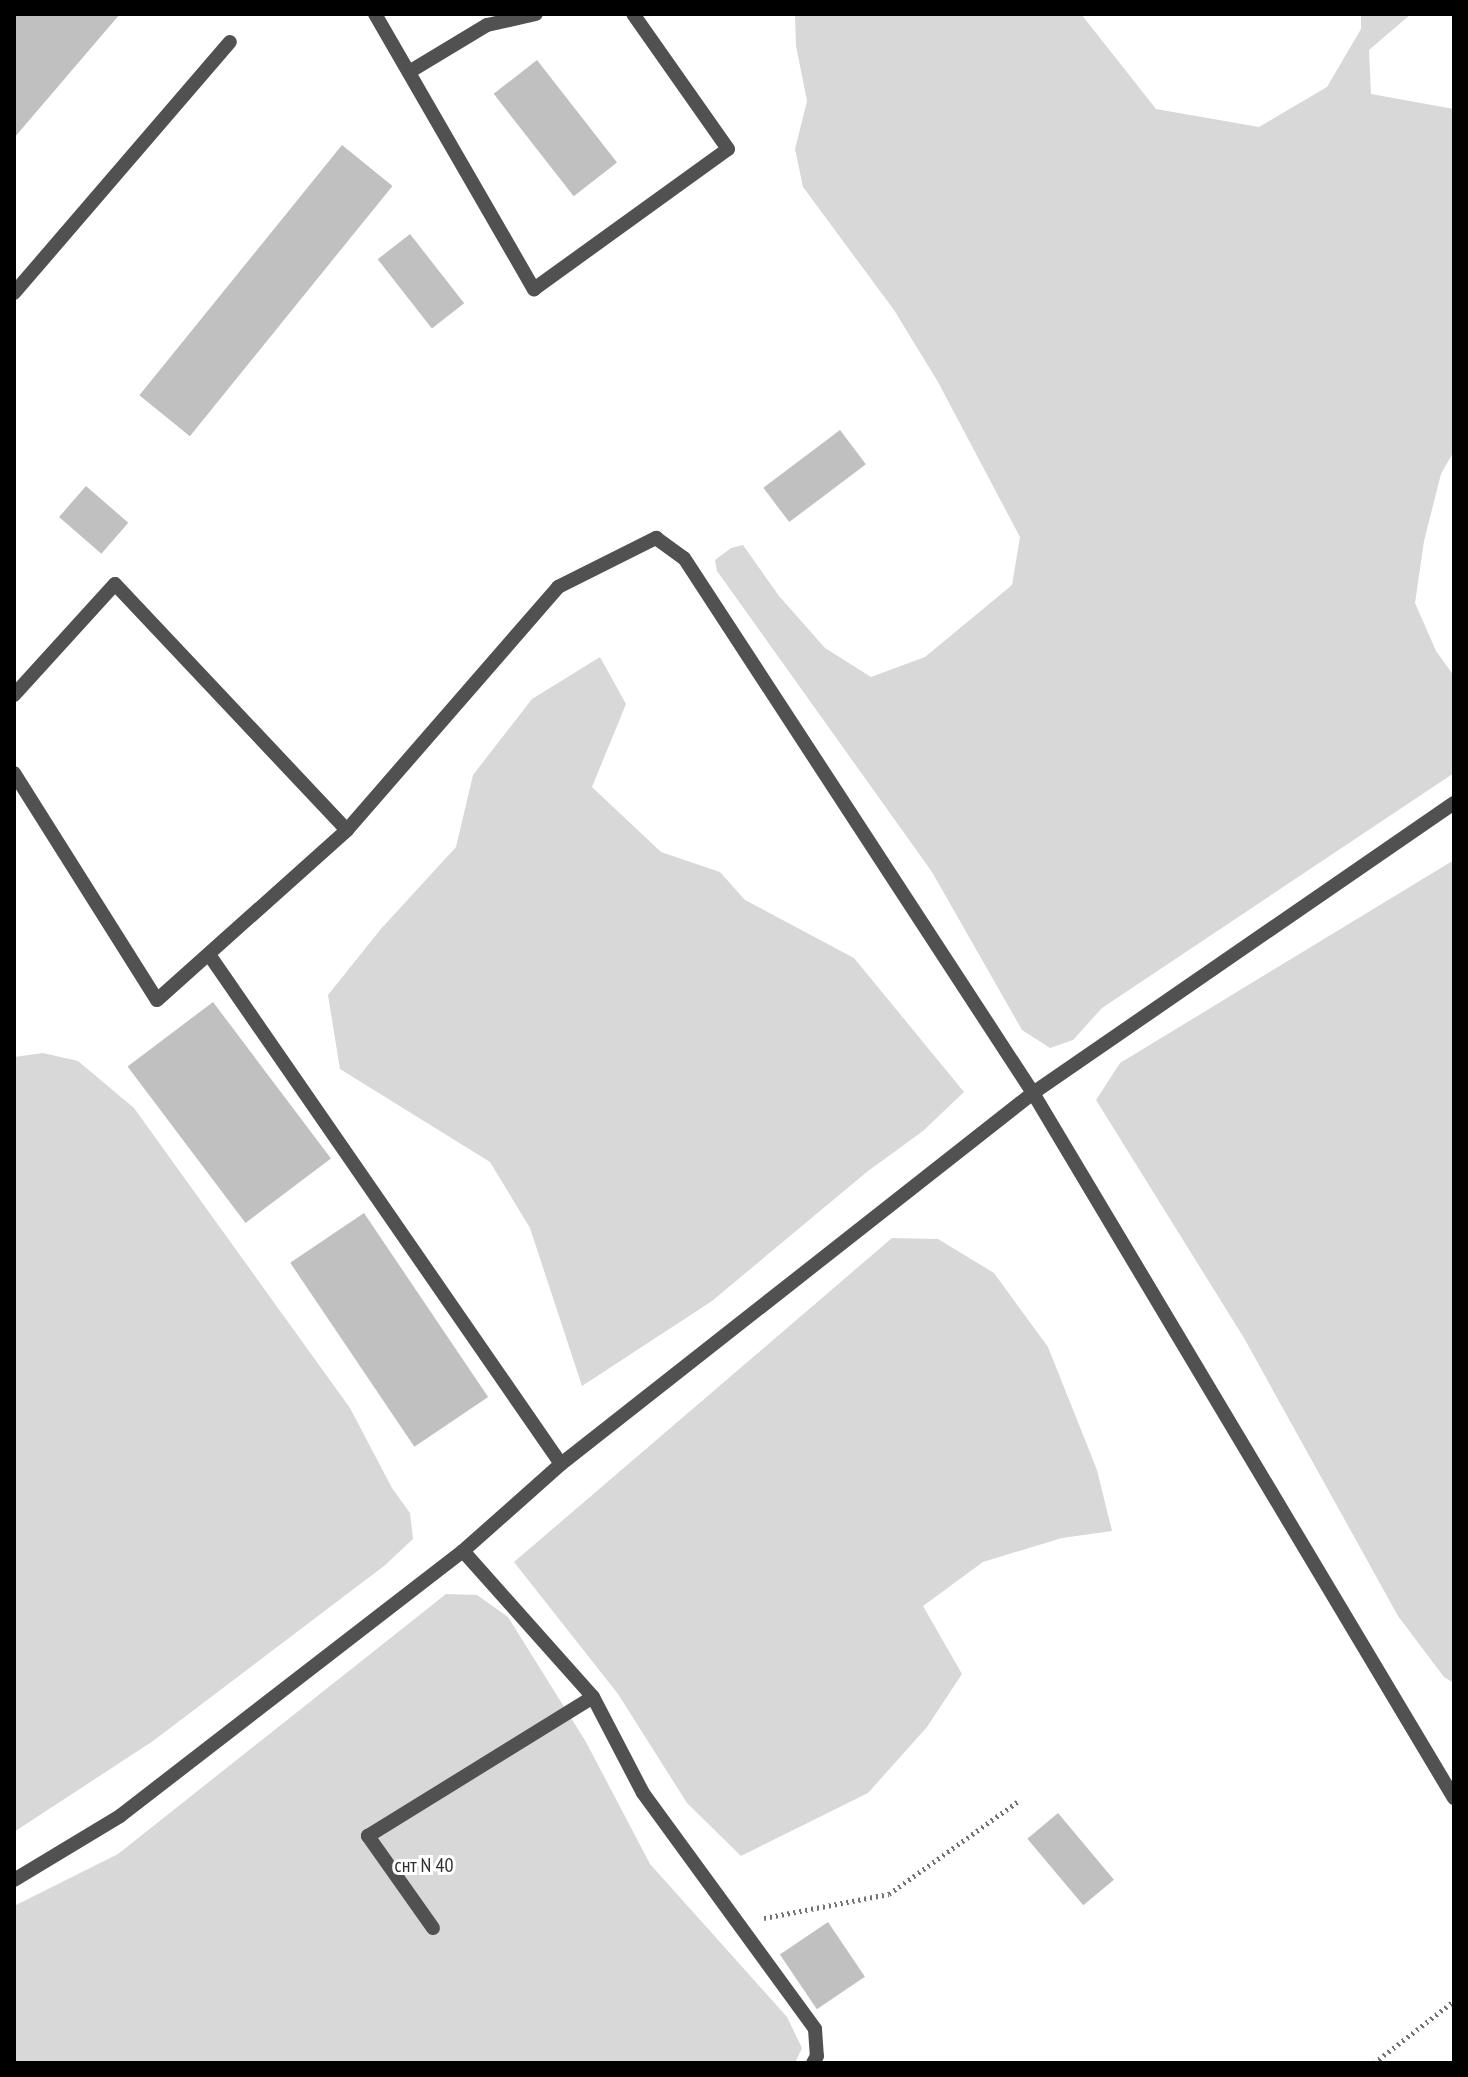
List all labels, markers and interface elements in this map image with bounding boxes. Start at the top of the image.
park label: снт N 40 [394,1853,454,1877]

